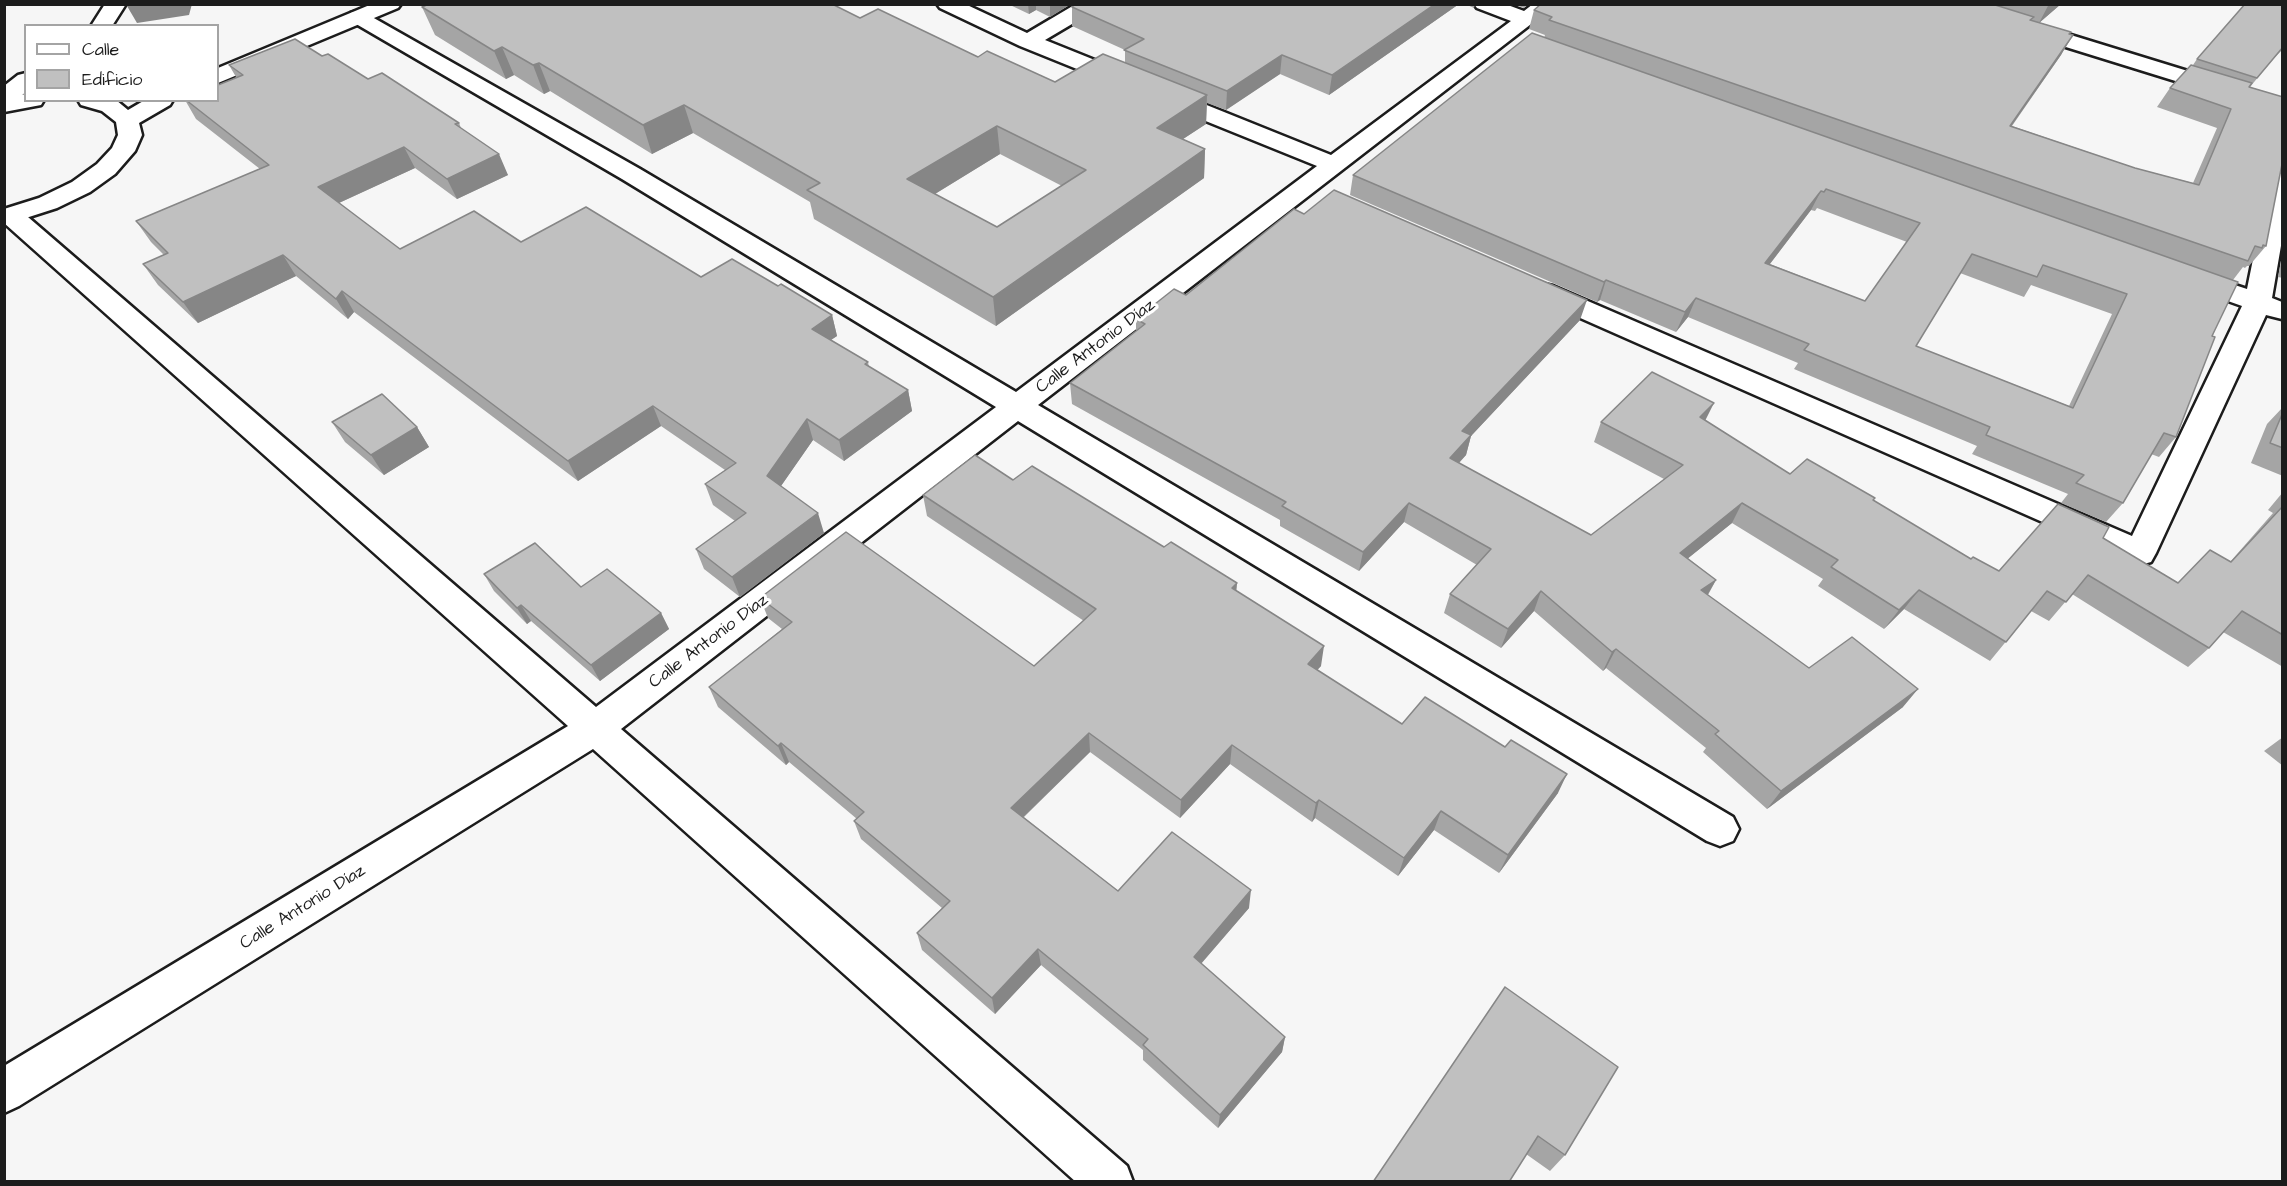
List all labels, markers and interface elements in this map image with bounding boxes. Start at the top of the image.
legend [24,24,219,102]
text: Calle [82,37,119,62]
text: Edificio [82,67,142,92]
street label: Calle Antonio Díaz [1032,295,1160,399]
street label: Calle Antonio Díaz [645,590,773,694]
street label: Calle Antonio Díaz [236,861,370,955]

